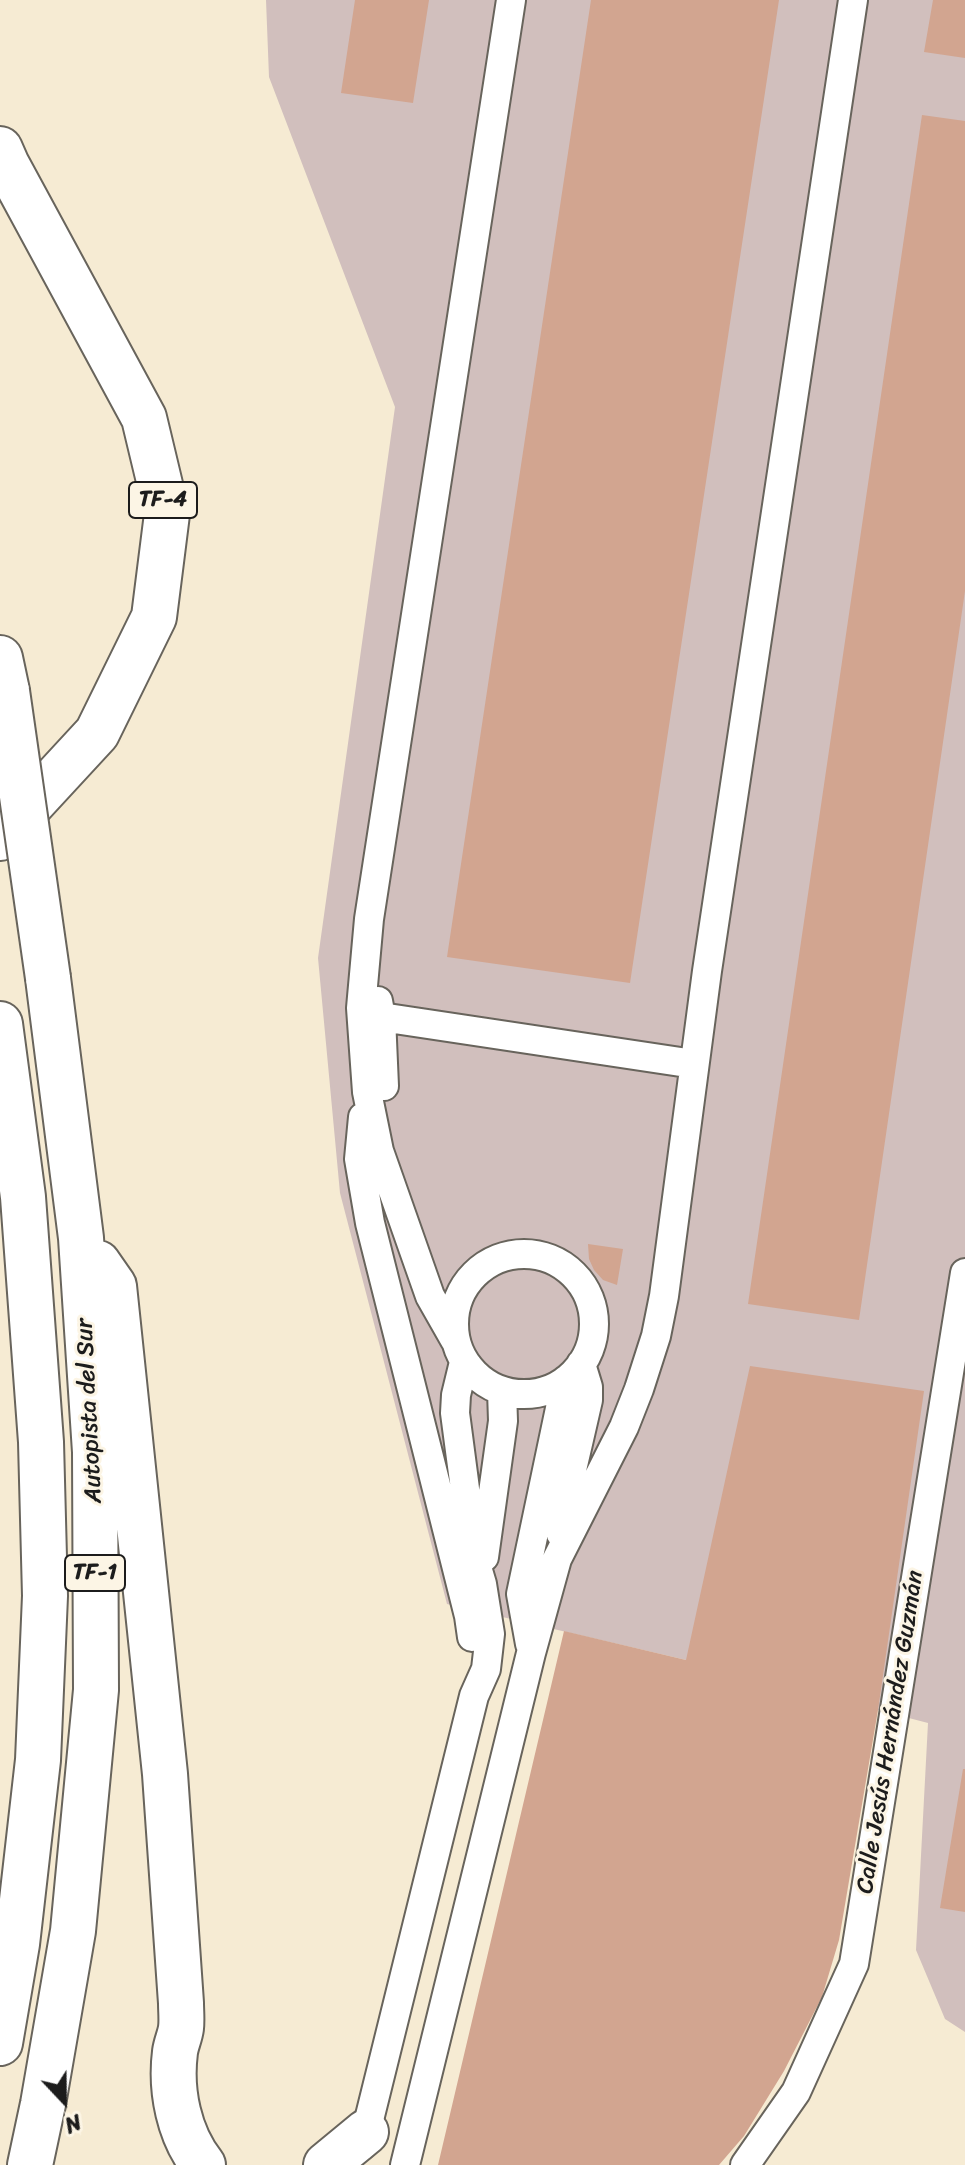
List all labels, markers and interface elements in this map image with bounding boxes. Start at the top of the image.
road number: TF-4 [129,482,197,518]
street label: Autopista del Sur [71,1318,109,1504]
road number: TF-1 [65,1555,125,1591]
street label: Calle Jesús Hernández Guzmán [851,1568,931,1896]
north arrow [24,2061,104,2141]
text: N [59,2103,88,2145]

